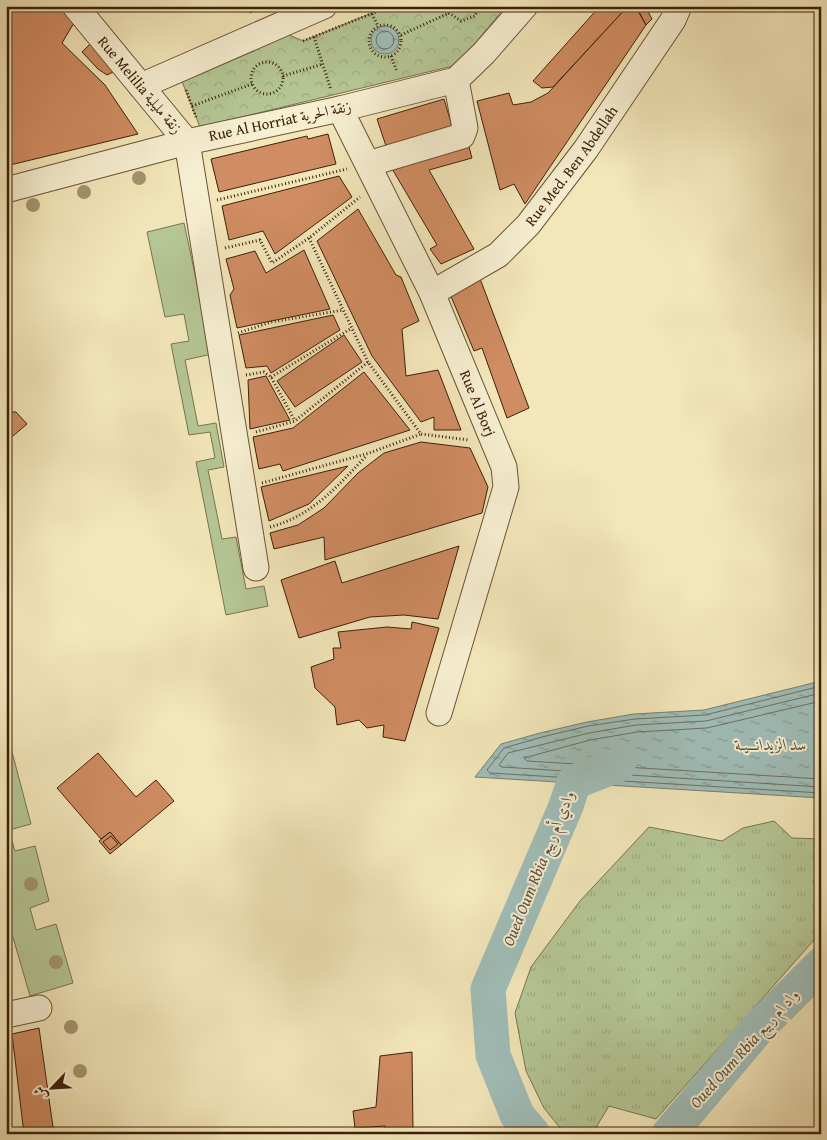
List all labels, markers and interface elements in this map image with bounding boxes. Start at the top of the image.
street label: Rue Melilia زنقة مليلية [93,31,188,138]
street label: Rue Al Horriat زنقة الحرية [207,95,353,146]
street label: Rue Med. Ben Abdellah [520,101,623,230]
street label: Rue Al Borj [455,367,501,439]
water label: سد الزيدانـــيـة [733,732,807,756]
water label: Oued Oum Rbia وادي أم ربيع [496,786,584,951]
water label: Oued Oum Rbia واد ام ربيع [684,983,807,1116]
north arrow [28,1062,78,1112]
text: ش [28,1083,52,1104]

